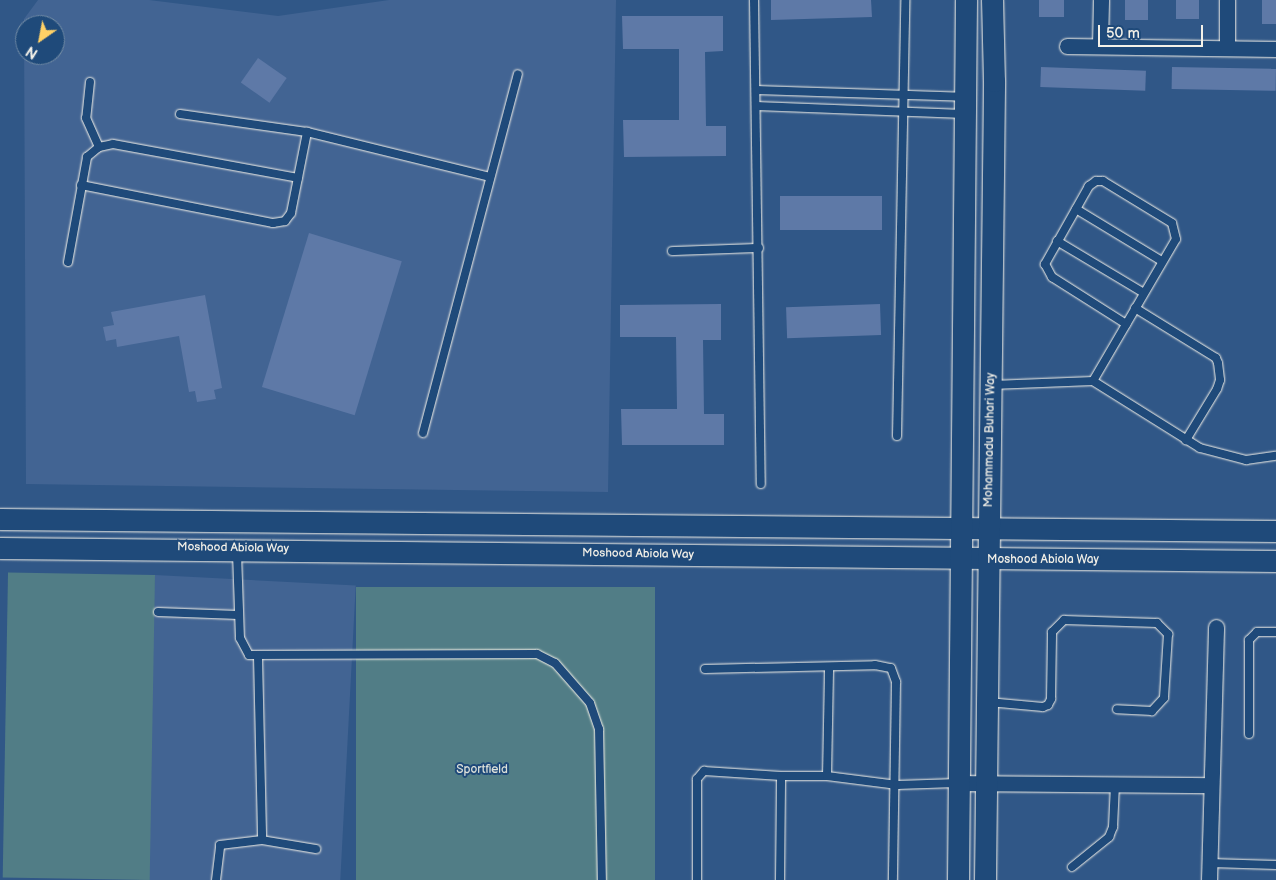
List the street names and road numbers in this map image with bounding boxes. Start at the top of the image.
street label: Mohammadu Buhari Way [982,372,998,508]
street label: Moshood Abiola Way [177,540,289,556]
street label: Moshood Abiola Way [582,546,694,562]
street label: Moshood Abiola Way [987,553,1099,567]

